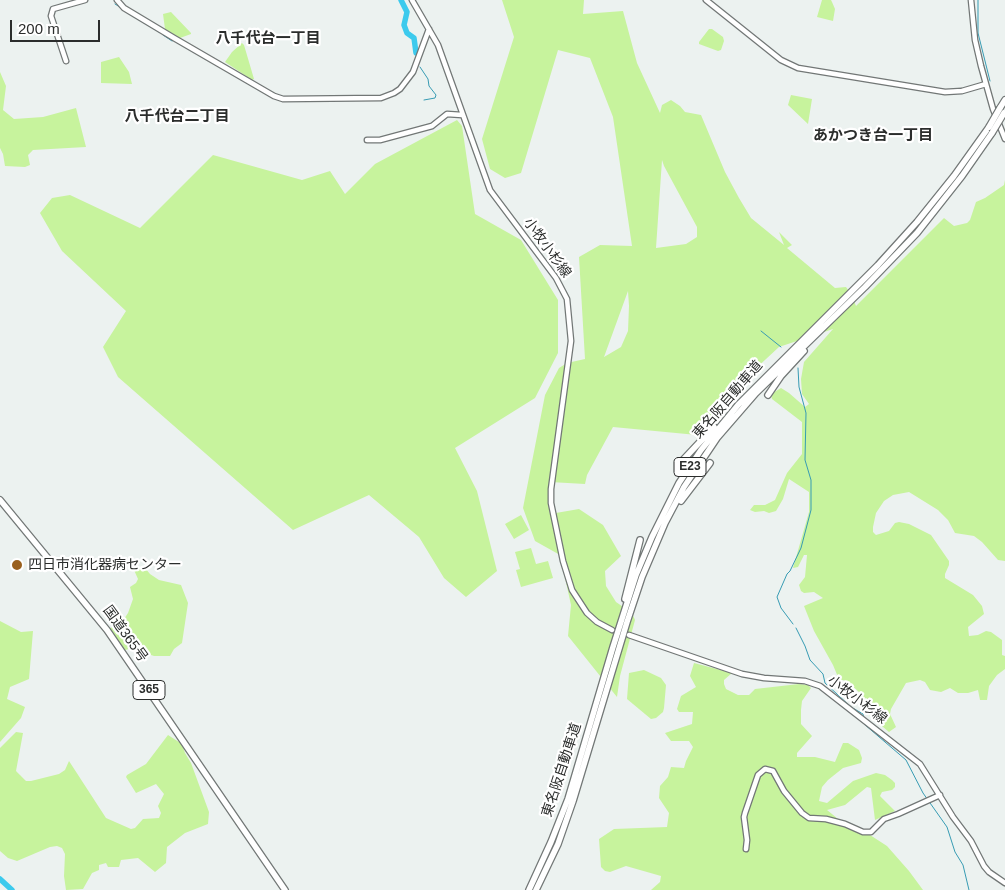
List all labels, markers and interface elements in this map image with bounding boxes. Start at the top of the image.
scale bar [12,10,102,42]
text: 200 m [18,20,60,37]
district label: 八千代台一丁目 [216,30,320,48]
district label: 八千代台二丁目 [125,108,229,126]
district label: あかつき台一丁目 [813,127,933,145]
street label: 小牧小杉線 [520,215,574,281]
street label: 東名阪自動車道 [690,358,766,442]
road number: E23 [674,458,706,477]
place label: 四日市消化器病センター [28,557,182,573]
marker: 四日市消化器病センター [10,558,24,572]
street label: 国道365号 [99,603,151,665]
street label: 小牧小杉線 [824,672,890,728]
road number: 365 [133,680,165,700]
street label: 東名阪自動車道 [539,721,585,819]

